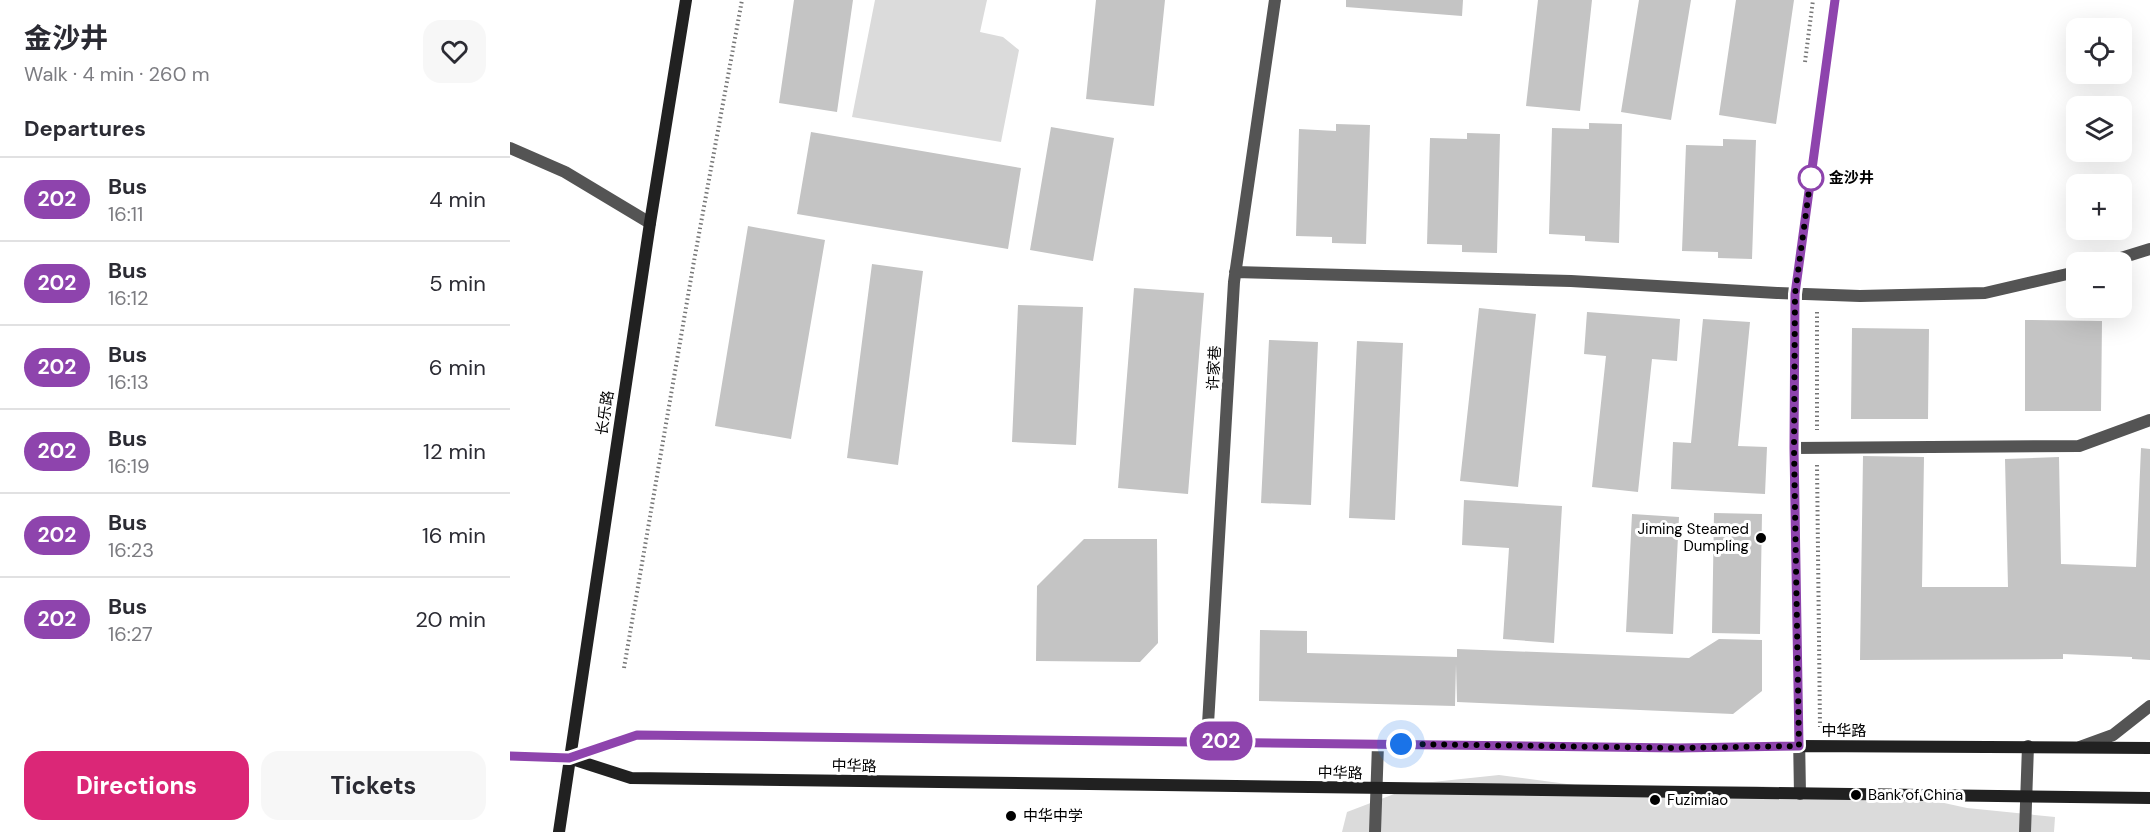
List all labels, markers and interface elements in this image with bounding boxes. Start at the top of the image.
map controls [2066,18,2132,318]
button: locate [2066,18,2132,84]
text: 金沙井 [24,20,108,57]
button: heart [423,20,486,83]
text: Walk · 4 min · 260 m [24,61,209,87]
button: layers [2066,96,2132,162]
text: Departures [24,114,146,143]
marker: 金沙井 [1798,165,1824,191]
place label: 金沙井 [1829,168,1874,188]
text: Bus [108,172,147,201]
button: + [2066,174,2132,240]
text: 202 [38,185,76,213]
text: 4 min [429,185,486,214]
text: 16:11 [108,201,143,227]
button: − [2066,252,2132,318]
text: Bus [108,256,147,285]
text: 202 [38,269,76,297]
text: 5 min [429,269,486,298]
text: 16:12 [108,285,149,311]
text: Bus [108,340,147,369]
street label: 许家巷 [1203,345,1225,391]
text: 202 [38,353,76,381]
text: 6 min [429,353,486,382]
text: 16:13 [108,369,149,395]
street label: 长乐路 [592,389,618,437]
text: Bus [108,424,147,453]
text: 202 [38,437,76,465]
text: 12 min [423,437,486,466]
text: 16:19 [108,453,150,479]
text: Bus [108,508,147,537]
place label: Jiming Steamed Dumpling [1638,519,1749,556]
text: 202 [38,521,76,549]
text: 16 min [422,521,486,550]
marker: Jiming Steamed Dumpling [1754,531,1768,545]
text: 16:23 [108,537,154,563]
text: Bus [108,592,147,621]
text: 202 [38,605,76,633]
text: 20 min [415,605,486,634]
text: 16:27 [108,621,153,647]
street label: 中华路 [1821,721,1867,741]
line badge: 202 [1186,722,1256,760]
text: 202 [1202,727,1240,755]
your location [1386,729,1416,759]
button: Directions [24,751,249,820]
button: Tickets [261,751,486,820]
street label: 中华路 [831,756,877,776]
street label: 中华路 [1317,763,1363,783]
place label: Bank of China [1868,785,1963,805]
marker: Bank of China [1849,788,1863,802]
place label: Fuzimiao [1667,790,1728,810]
marker: Fuzimiao [1648,793,1662,807]
place label: 中华中学 [1023,806,1083,826]
marker: 中华中学 [1004,809,1018,823]

